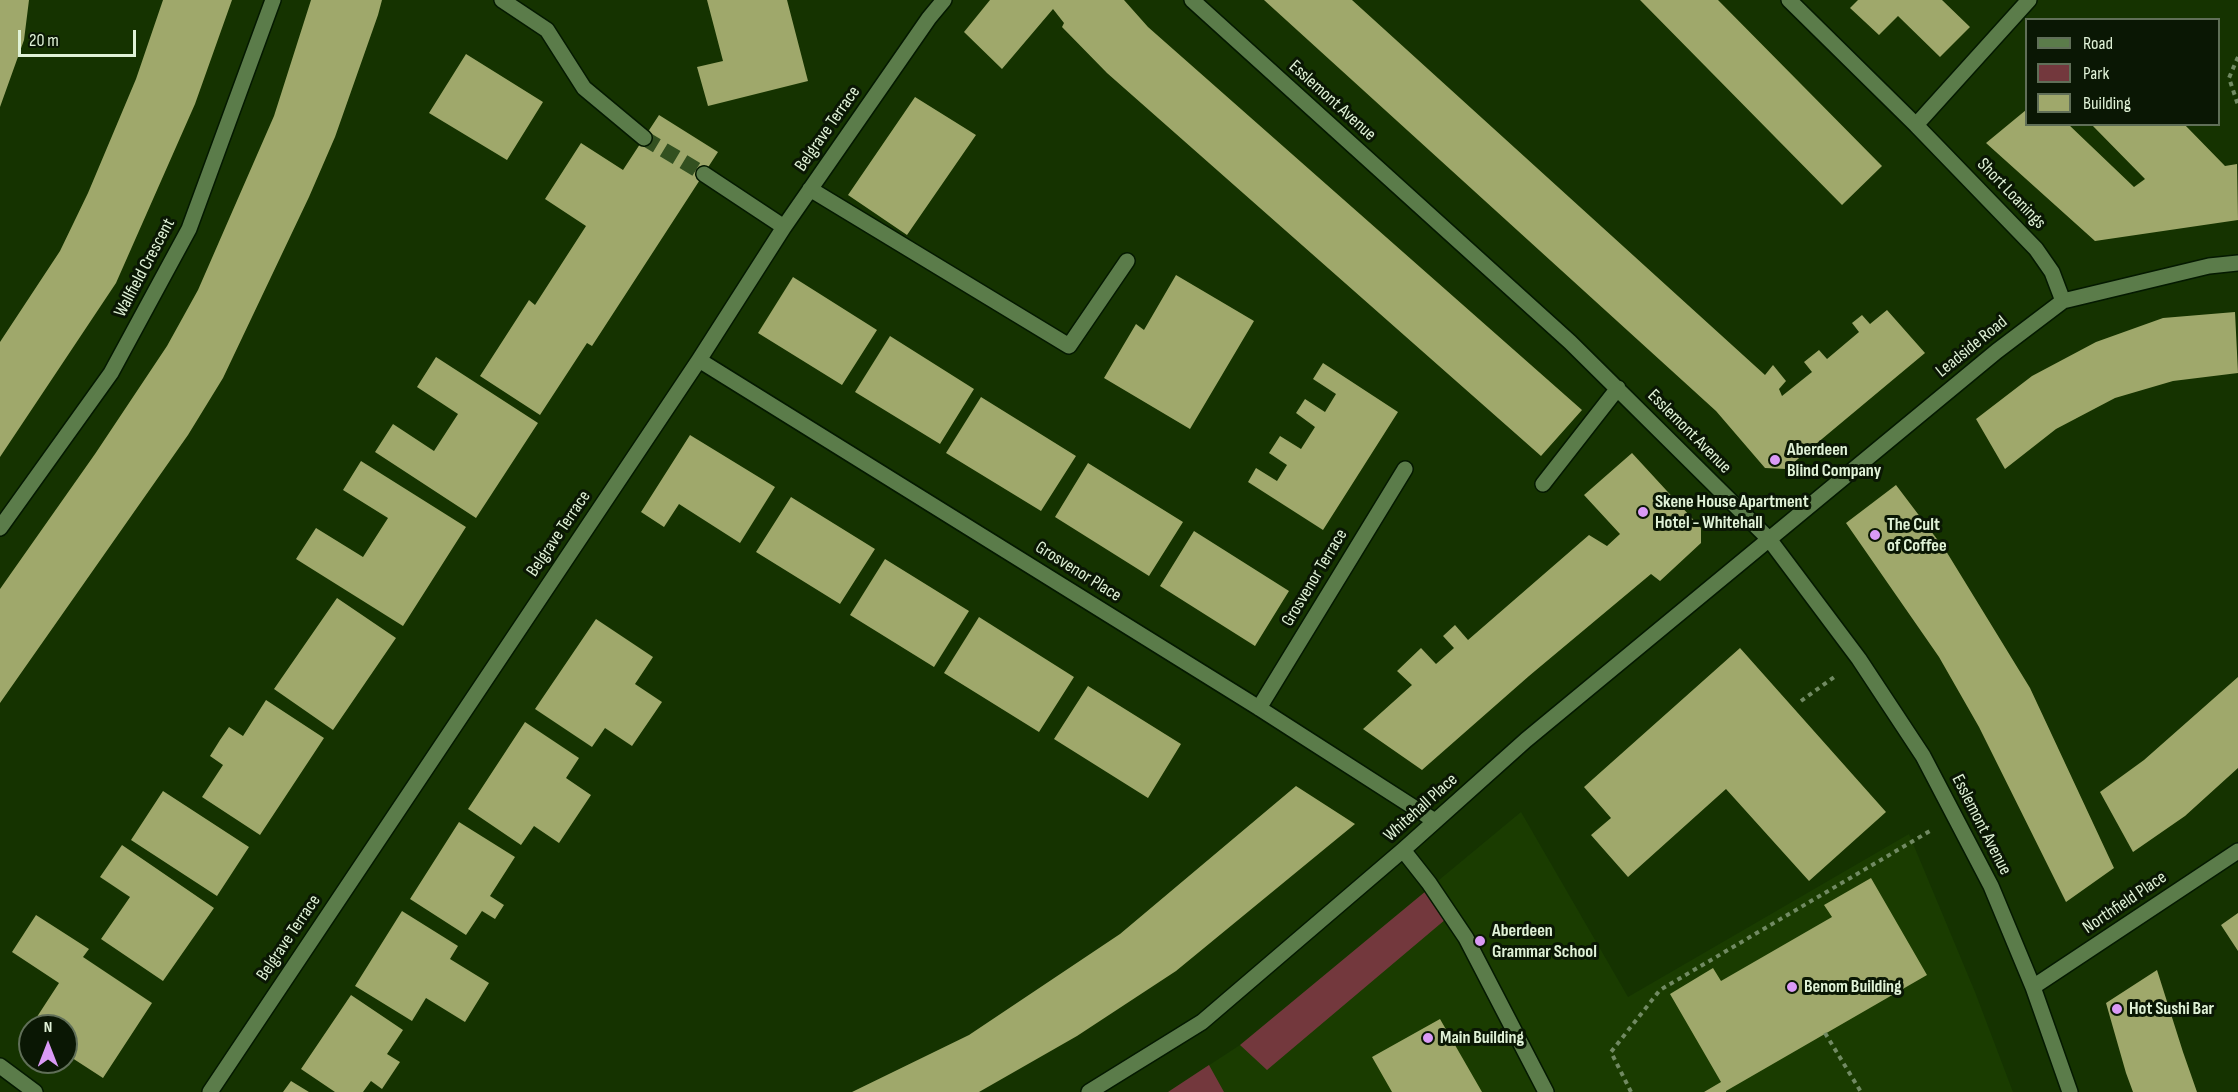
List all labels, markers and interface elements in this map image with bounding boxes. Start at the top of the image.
scale bar [21,18,140,56]
legend [2025,18,2220,126]
text: 20 m [29,30,59,51]
text: Road [2083,33,2113,54]
street label: Esslemont Avenue [1284,56,1380,146]
text: Park [2083,63,2109,84]
street label: Belgrave Terrace [791,82,865,176]
text: Building [2083,93,2131,114]
street label: Short Loanings [1972,154,2050,234]
street label: Wallfield Crescent [110,215,180,321]
street label: Leadside Road [1932,312,2012,382]
street label: Esslemont Avenue [1642,385,1736,479]
place label: Aberdeen Blind Company [1787,439,1881,482]
marker: Aberdeen Blind Company [1768,453,1782,467]
street label: Belgrave Terrace [522,487,596,581]
place label: Skene House Apartment Hotel - Whitehall [1655,491,1809,534]
marker: Skene House Apartment Hotel - Whitehall [1636,505,1650,519]
place label: The Cult of Coffee [1887,514,1947,556]
street label: Grosvenor Terrace [1277,525,1353,631]
marker: The Cult of Coffee [1868,528,1882,542]
street label: Grosvenor Place [1031,537,1125,607]
street label: Whitehall Place [1380,769,1462,847]
street label: Esslemont Avenue [1946,771,2016,879]
street label: Northfield Place [2079,867,2171,939]
street label: Belgrave Terrace [252,891,326,985]
place label: Aberdeen Grammar School [1492,920,1597,962]
marker: Aberdeen Grammar School [1473,934,1487,948]
place label: Benom Building [1804,976,1902,998]
marker: Benom Building [1785,980,1799,994]
place label: Hot Sushi Bar [2129,998,2214,1020]
marker: Hot Sushi Bar [2110,1002,2124,1016]
north arrow [18,1014,78,1074]
text: N [44,1018,52,1037]
place label: Main Building [1440,1027,1524,1049]
marker: Main Building [1421,1031,1435,1045]

